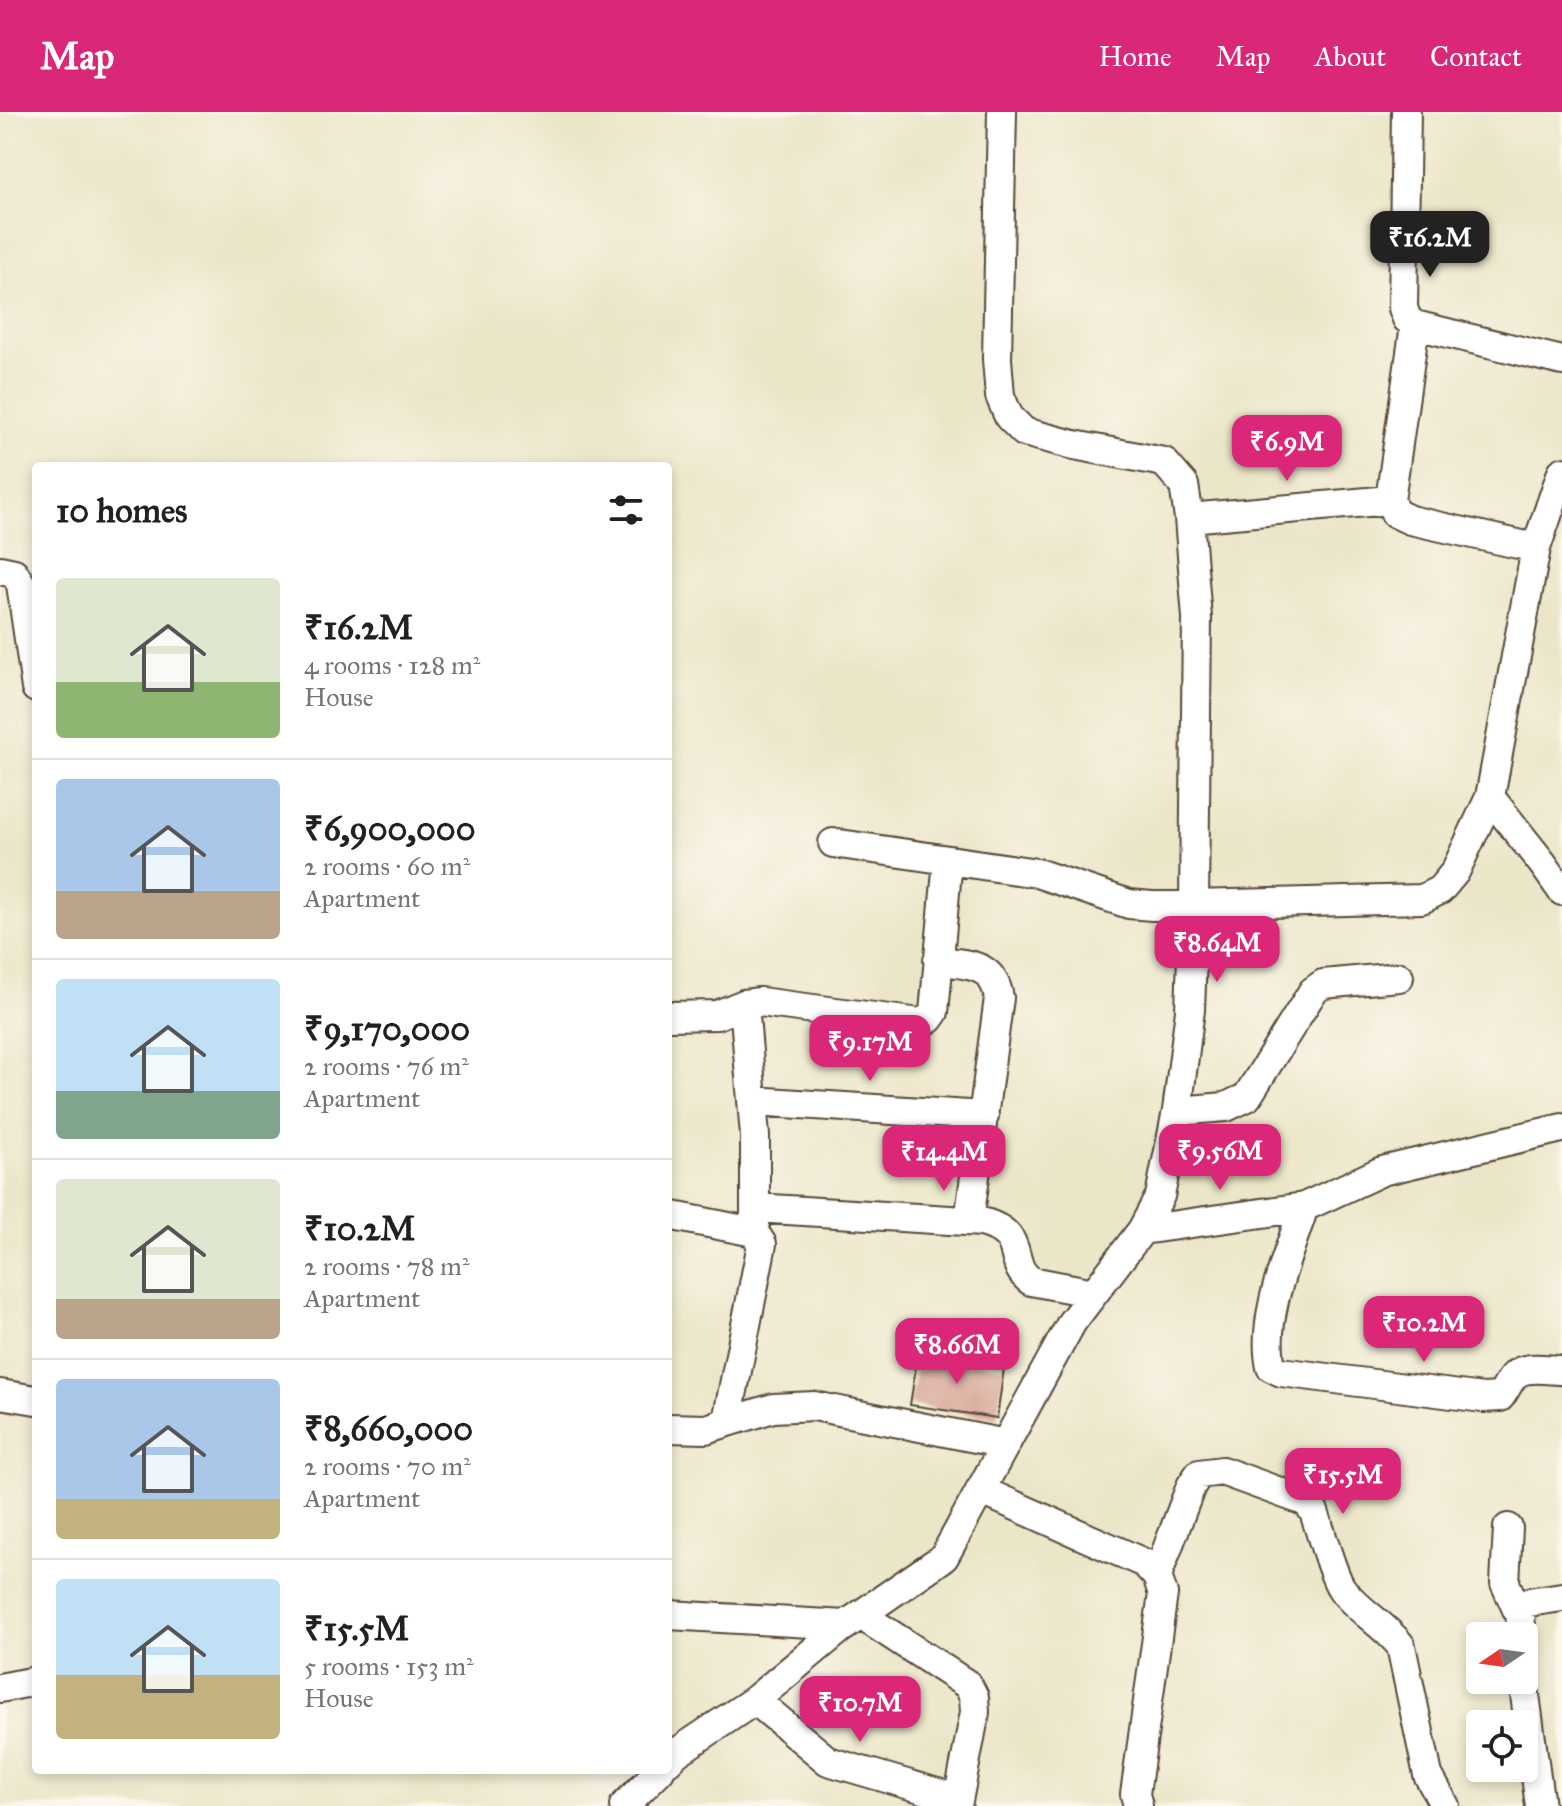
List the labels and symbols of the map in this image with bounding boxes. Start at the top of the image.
pin: ₹16.2M [1365,211,1495,279]
pin: ₹6.9M [1231,415,1343,483]
pin: ₹8.64M [1152,916,1282,984]
pin: ₹9.17M [805,1015,935,1083]
pin: ₹9.56M [1155,1124,1285,1192]
pin: ₹14.4M [879,1125,1009,1193]
pin: ₹10.2M [1359,1296,1489,1364]
pin: ₹8.66M [892,1318,1022,1386]
pin: ₹15.5M [1278,1448,1408,1516]
north arrow [1466,1622,1538,1694]
pin: ₹10.7M [795,1676,925,1744]

